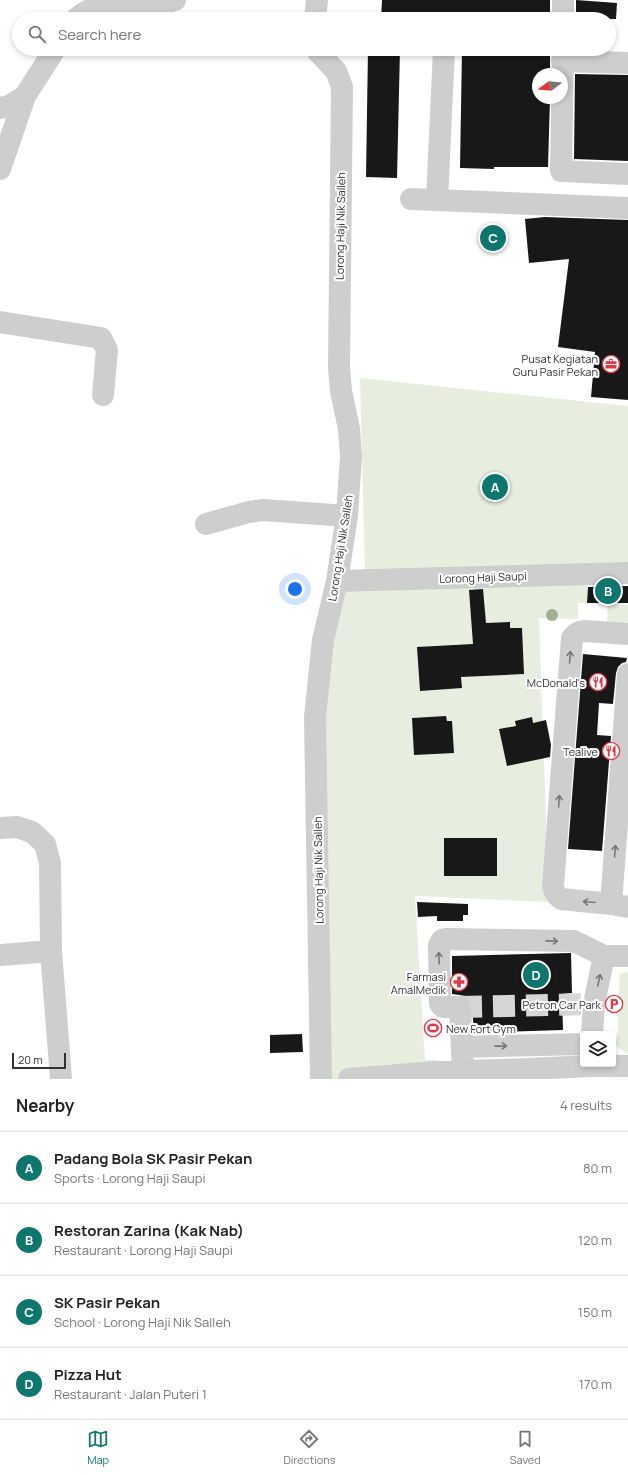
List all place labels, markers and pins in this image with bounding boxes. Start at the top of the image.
pin: C [480,223,506,253]
place label: Pusat Kegiatan Guru Pasir Pekan [513,351,598,379]
office icon: Pusat Kegiatan Guru Pasir Pekan [601,354,621,374]
pin: A [482,472,508,502]
pin: B [595,576,621,606]
restaurant icon: McDonald's [588,672,608,692]
place label: McDonald's [527,675,585,690]
restaurant icon: Tealive [601,741,621,761]
place label: Tealive [563,744,599,759]
pin: D [523,960,549,990]
place label: Farmasi AmalMedik [391,969,447,997]
pharmacy icon: Farmasi AmalMedik [449,972,469,992]
parking icon: Petron Car Park [604,994,624,1014]
place label: Petron Car Park [522,997,602,1012]
sports icon: New Fort Gym [423,1018,443,1038]
place label: New Fort Gym [446,1021,516,1036]

